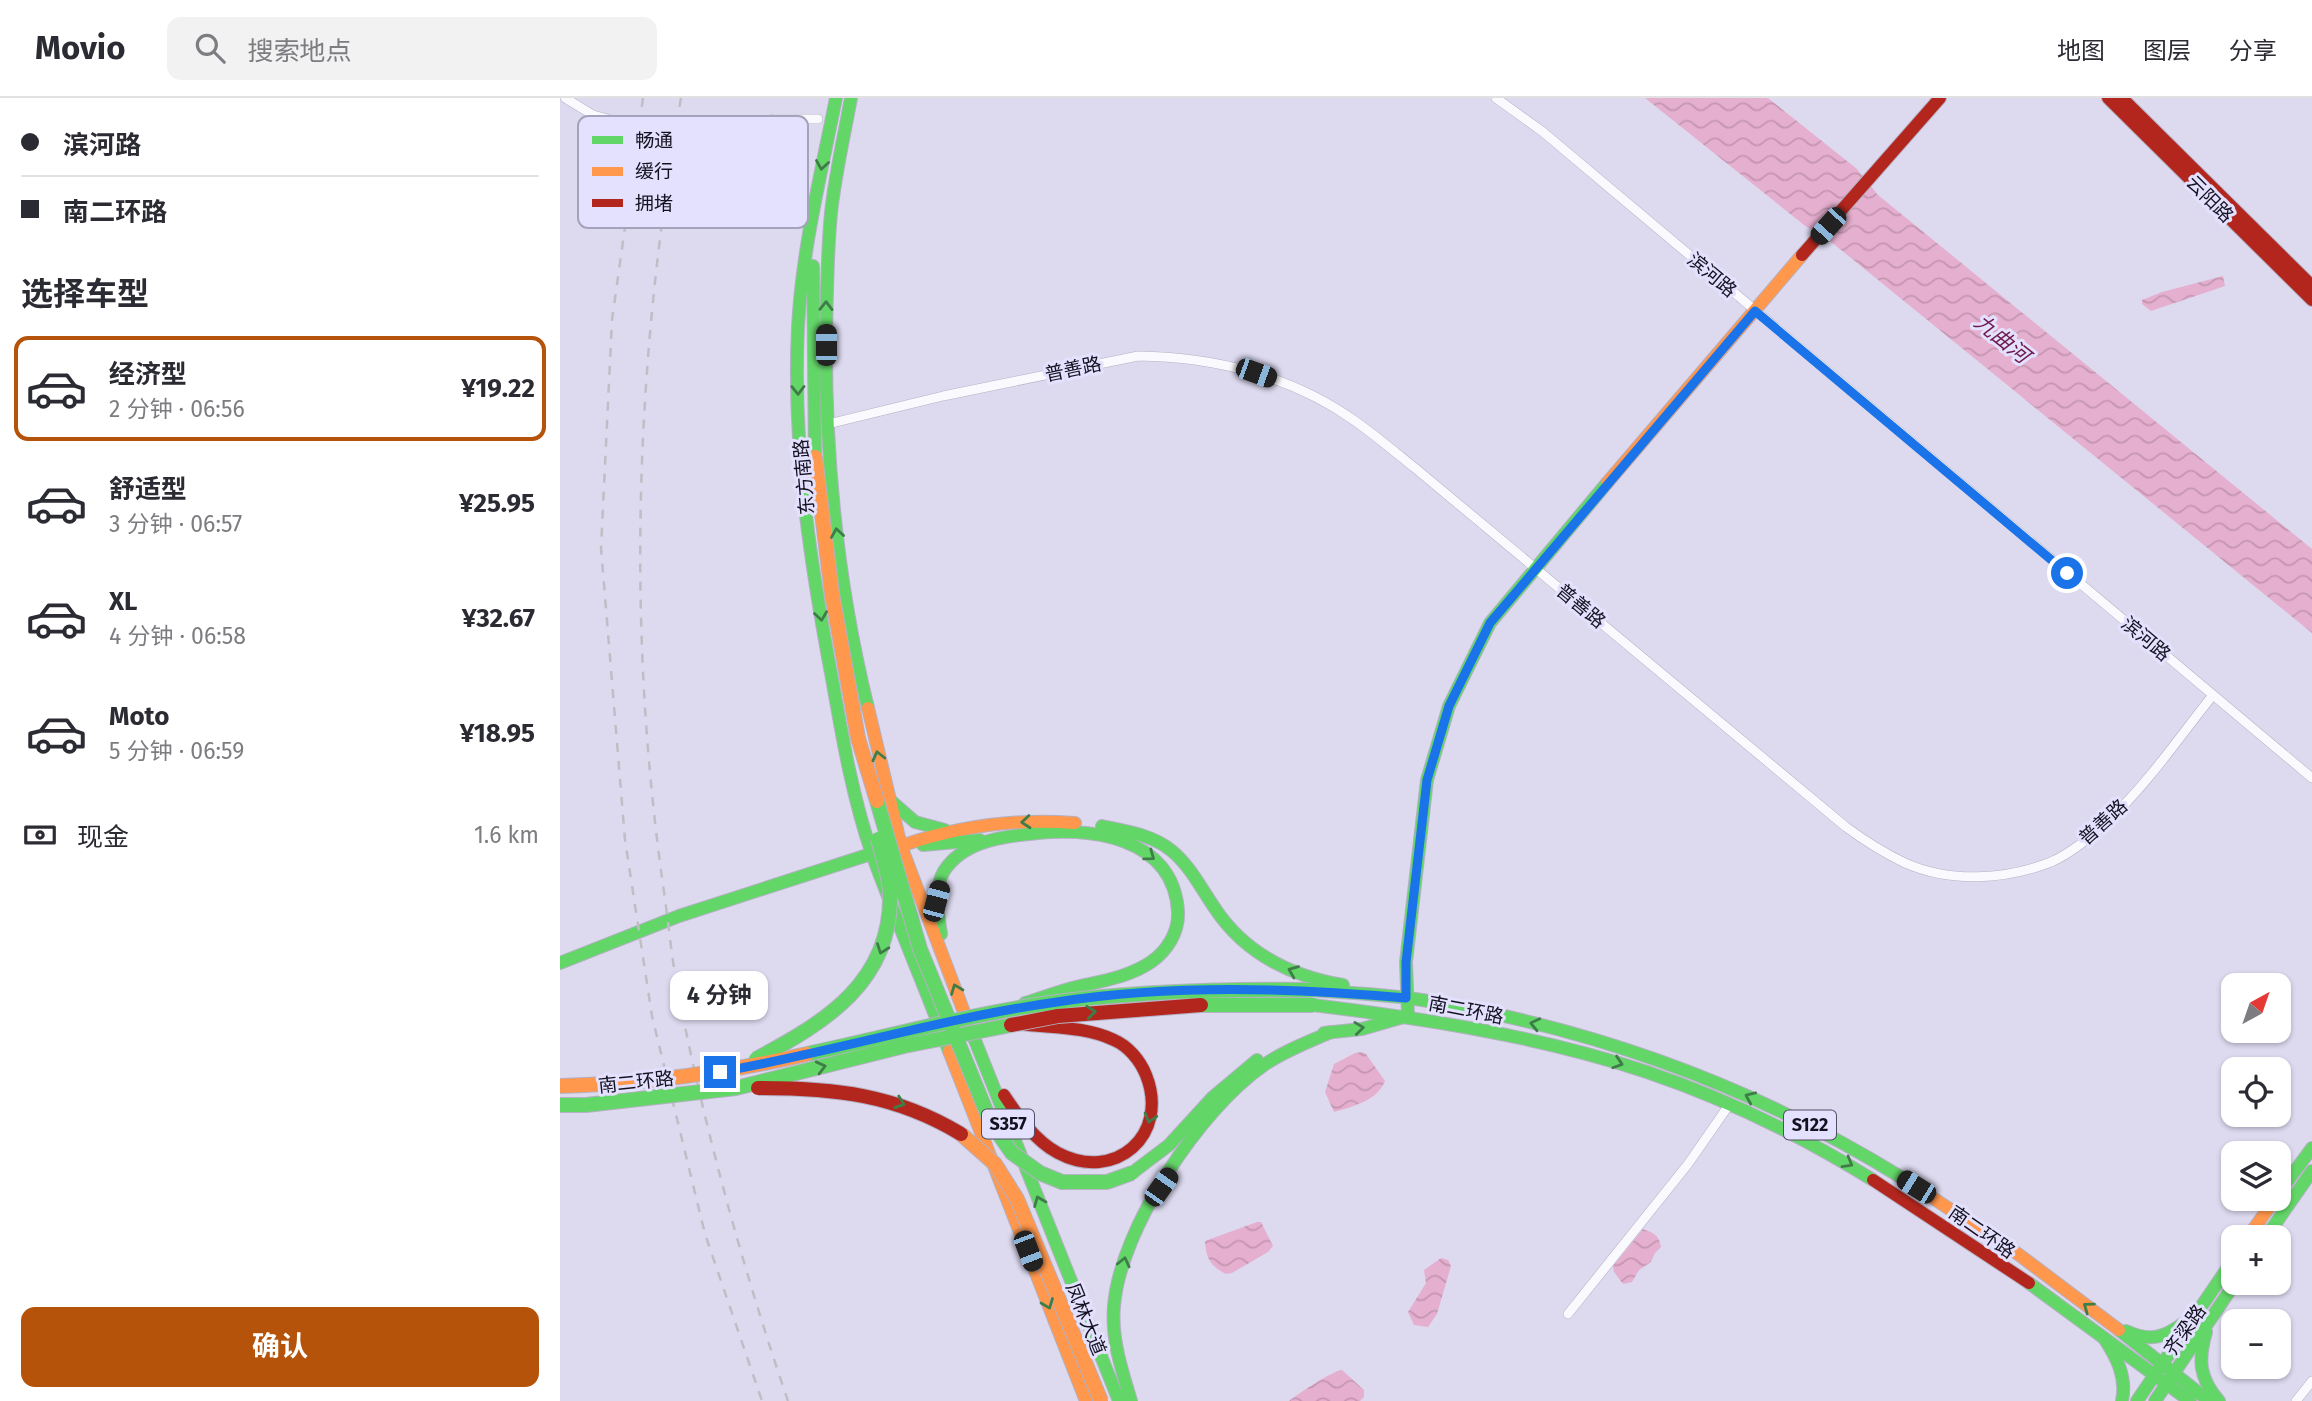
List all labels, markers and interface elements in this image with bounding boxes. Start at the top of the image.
search box [167,17,657,80]
text: Movio [35,28,125,68]
icon: search [191,29,229,67]
text: 搜索地点 [247,36,351,67]
text: 地图 [2057,37,2105,65]
text: 图层 [2143,37,2191,65]
text: 分享 [2229,37,2277,65]
legend [578,116,808,228]
text: 畅通 [635,129,673,152]
text: 滨河路 [63,130,141,161]
one-way arrow [815,159,830,171]
text: 缓行 [635,160,673,183]
street label: 云阳路 [2182,171,2238,227]
text: 拥堵 [635,192,673,215]
text: 南二环路 [63,197,167,228]
car [1807,203,1850,249]
street label: 滨河路 [1683,248,1741,302]
text: 选择车型 [21,275,149,313]
one-way arrow [819,300,834,311]
water label: 九曲河 [1969,309,2038,371]
car [816,324,837,366]
street label: 普善路 [1043,352,1103,386]
car [1233,356,1280,390]
icon: car [25,357,88,420]
text: 经济型 [109,359,187,390]
text: ¥19.22 [461,373,535,404]
one-way arrow [791,385,806,396]
text: 2 分钟 · 06:56 [109,395,245,423]
street label: 东方南路 [789,438,819,516]
icon: car [25,472,88,535]
text: 舒适型 [109,474,187,505]
text: ¥25.95 [459,488,535,519]
text: 3 分钟 · 06:57 [109,510,242,538]
one-way arrow [829,527,844,539]
route start [2051,557,2083,589]
street label: 普善路 [1552,579,1610,633]
text: XL [109,586,137,617]
icon: car [25,587,88,650]
text: ¥32.67 [462,603,535,634]
one-way arrow [813,611,828,622]
street label: 滨河路 [2117,612,2175,666]
text: 4 分钟 · 06:58 [109,622,246,650]
text: Moto [109,701,169,732]
icon: car [25,702,88,765]
text: ¥18.95 [460,718,535,749]
text: 5 分钟 · 06:59 [109,737,244,765]
one-way arrow [872,750,887,762]
street label: 普善路 [2074,794,2132,850]
one-way arrow [1020,814,1031,829]
icon: cash [21,816,59,854]
text: 1.6 km [474,821,539,849]
text: 现金 [77,822,129,853]
one-way arrow [1142,847,1155,860]
car [921,878,952,924]
one-way arrow [876,943,890,955]
one-way arrow [1287,965,1300,979]
callout: 4 分钟 [671,970,769,1020]
north arrow [2221,973,2291,1043]
map controls [2221,973,2291,1379]
text: 4 分钟 [687,981,751,1009]
one-way arrow [950,984,964,996]
street label: 南二环路 [1426,991,1506,1029]
one-way arrow [1086,1005,1097,1020]
one-way arrow [1529,1018,1541,1032]
one-way arrow [1353,1021,1365,1036]
one-way arrow [1611,1055,1623,1069]
route end [704,1056,736,1088]
button: locate [2221,1057,2291,1127]
one-way arrow [814,1061,826,1075]
street label: 南二环路 [597,1067,675,1097]
one-way arrow [1745,1091,1757,1105]
one-way arrow [894,1095,906,1109]
road number: S357 [982,1110,1034,1139]
road number: S122 [1784,1110,1836,1140]
one-way arrow [1144,1112,1159,1124]
button: layers [2221,1141,2291,1211]
one-way arrow [1841,1155,1854,1168]
car [1141,1164,1182,1210]
car [1893,1167,1940,1207]
one-way arrow [1034,1196,1048,1208]
street label: 南二环路 [1944,1201,2020,1263]
button: + [2221,1225,2291,1295]
car [1011,1228,1046,1274]
one-way arrow [1115,1257,1130,1269]
street label: 凤林大道 [1061,1279,1111,1359]
one-way arrow [1040,1298,1054,1310]
street label: 齐梁路 [2159,1300,2211,1360]
one-way arrow [2083,1303,2096,1315]
button: 确认 [21,1307,539,1387]
button: − [2221,1309,2291,1379]

